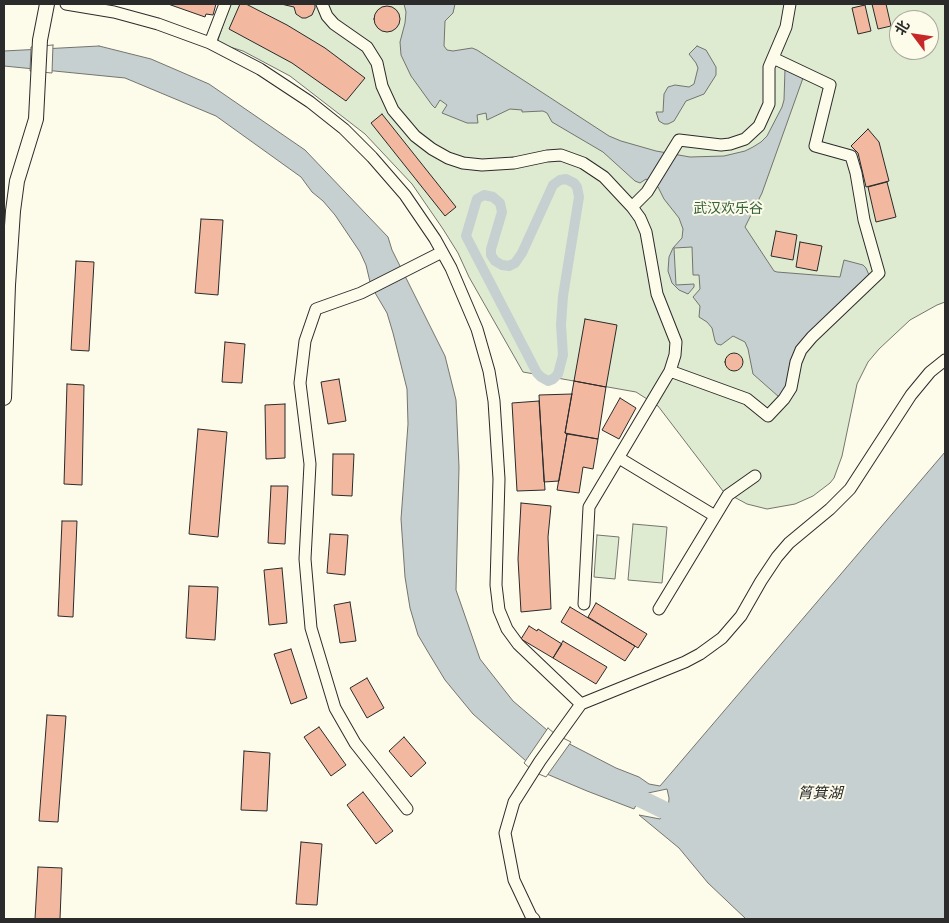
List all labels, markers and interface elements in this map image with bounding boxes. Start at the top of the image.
north arrow [889,10,939,60]
text: 北 [891,17,913,38]
park label: 武汉欢乐谷 [693,201,763,217]
water label: 筲箕湖 [798,784,842,802]

